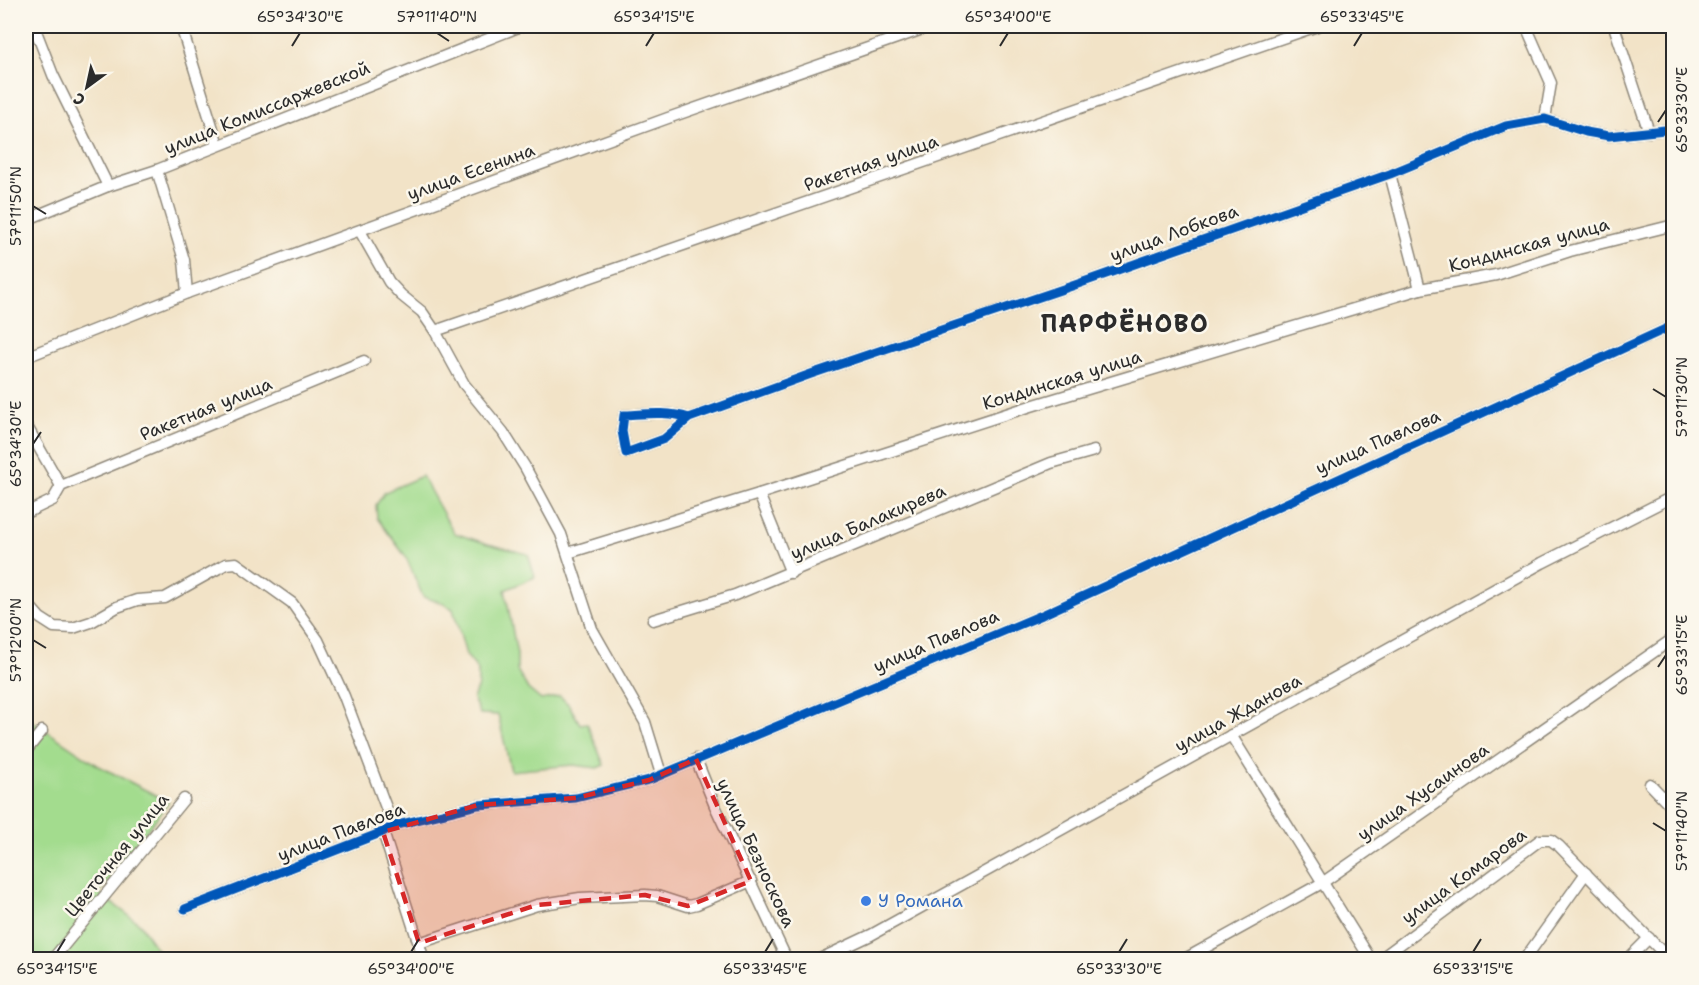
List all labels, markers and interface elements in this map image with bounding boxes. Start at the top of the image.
text: 65°34'30"E [257,7,343,27]
text: 57°11'40"N [397,7,477,27]
text: 65°34'15"E [613,7,695,27]
text: 65°34'00"E [965,7,1051,27]
text: 65°33'45"E [1320,7,1404,27]
street label: улица Комиссаржевской [161,56,374,160]
north arrow [57,57,117,117]
text: 65°33'30"E [1672,67,1692,153]
text: С [69,88,89,111]
street label: Ракетная улица [801,129,941,197]
street label: улица Есенина [404,138,538,206]
text: 57°11'50"N [6,166,26,246]
street label: улица Лобкова [1107,199,1241,267]
street label: Кондинская улица [1446,212,1612,278]
district label: ПАРФЁНОВО [1041,308,1209,340]
street label: Кондинская улица [979,344,1145,416]
text: 57°11'30"N [1672,357,1692,437]
street label: Ракетная улица [136,372,276,446]
text: 65°34'30"E [6,401,26,487]
street label: улица Павлова [1312,404,1444,480]
street label: улица Балакирева [787,478,949,566]
text: 57°12'00"N [6,598,26,682]
street label: улица Павлова [869,604,1003,678]
text: 65°33'15"E [1672,615,1692,695]
street label: улица Жданова [1170,668,1306,758]
street label: улица Хусаинова [1352,738,1494,846]
street label: улица Безноскова [711,774,801,932]
street label: Цветочная улица [59,788,175,922]
text: 57°11'40"N [1672,791,1692,871]
street label: улица Павлова [274,797,408,867]
street label: улица Комарова [1397,822,1531,930]
place label: У Романа [878,889,963,913]
marker: У Романа [859,894,873,908]
text: 65°34'15"E [16,959,98,979]
text: 65°34'00"E [368,959,454,979]
text: 65°33'45"E [723,959,807,979]
text: 65°33'30"E [1076,959,1162,979]
text: 65°33'15"E [1433,959,1513,979]

